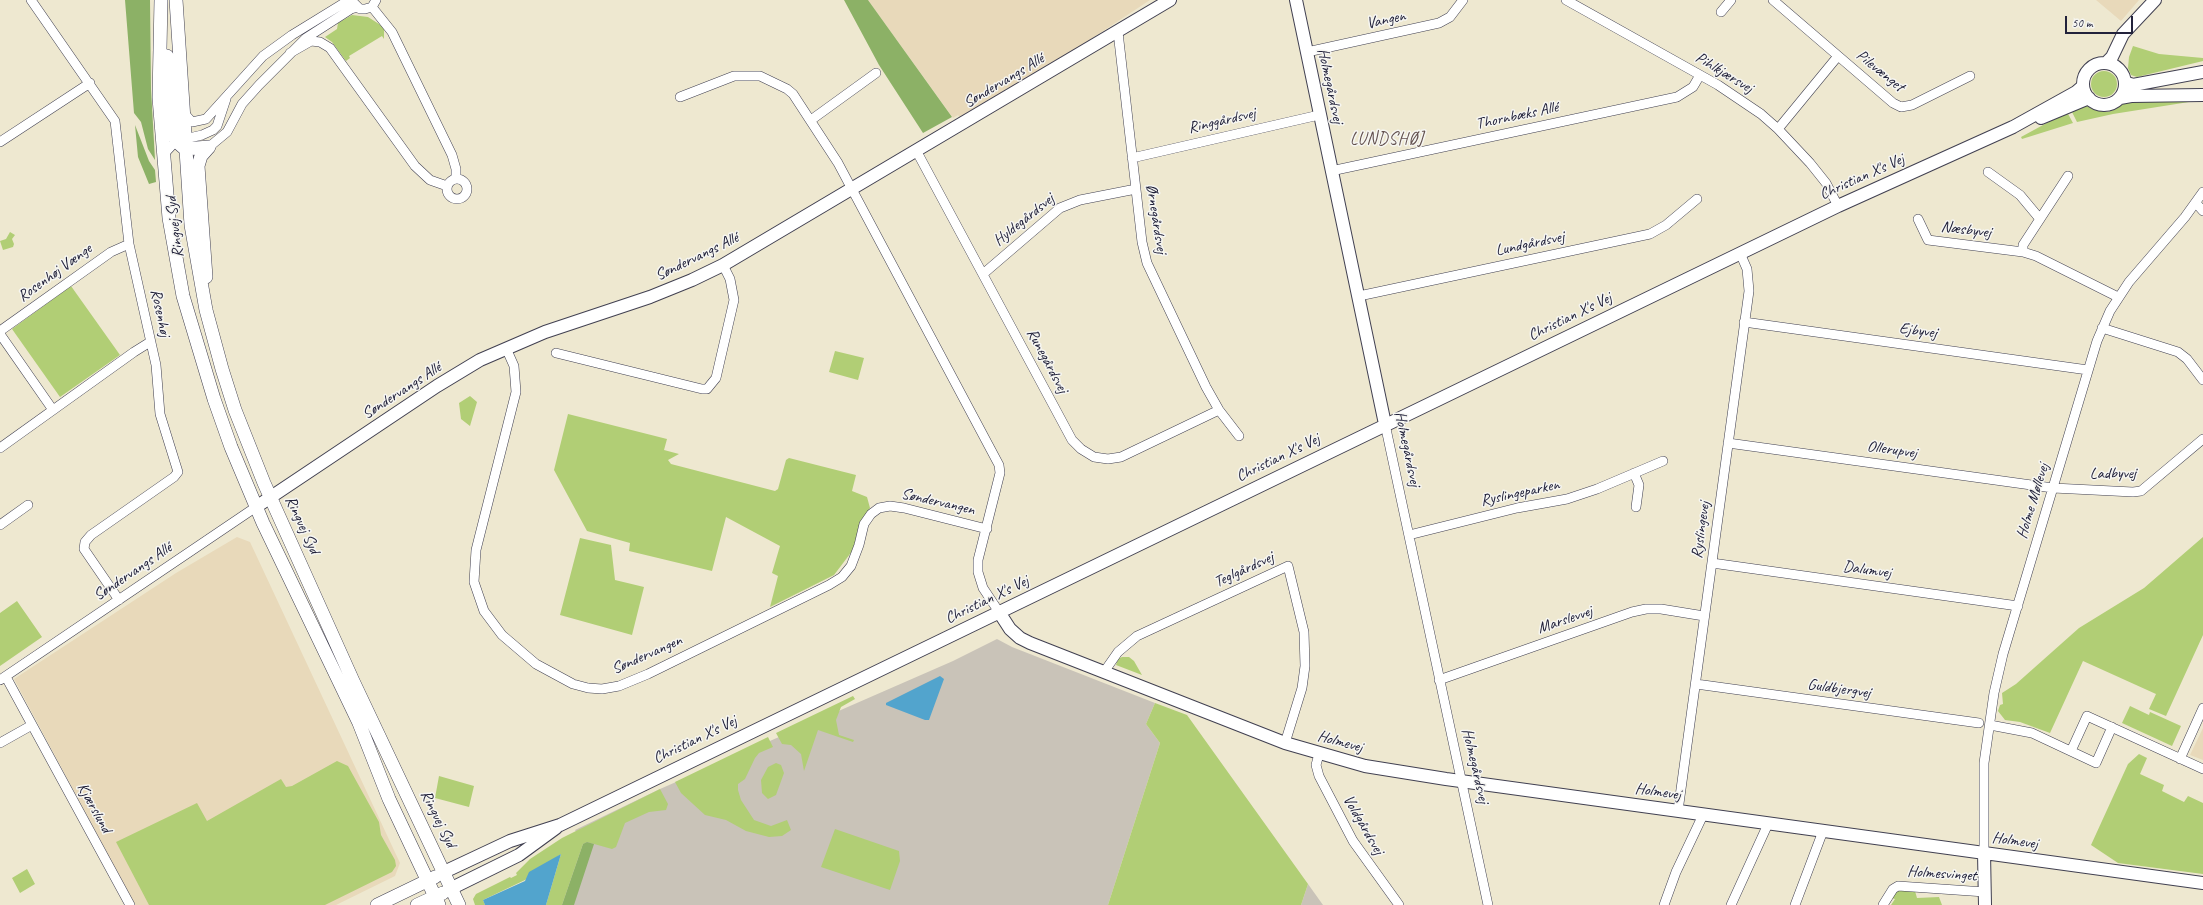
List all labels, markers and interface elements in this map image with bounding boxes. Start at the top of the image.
street label: Vangen [1365,7,1407,33]
scale bar [2067,8,2135,34]
text: 50 m [2072,15,2092,31]
street label: Pilevænget [1852,46,1908,96]
street label: Holmegårdsvej [1313,47,1347,125]
street label: Pihlkjærsvej [1692,48,1756,98]
street label: Søndervangs Allé [960,49,1048,113]
street label: Thornbæks Allé [1474,98,1560,134]
street label: Ringgårdsvej [1187,104,1257,138]
district label: LUNDSHØJ [1350,130,1424,150]
street label: Christian X's Vej [1817,150,1907,204]
street label: Ørnegårdsvej [1141,183,1171,255]
street label: Hyldegårdsvej [990,190,1058,250]
street label: Ringvej Syd [162,195,188,259]
street label: Næsbyvej [1940,217,1992,243]
street label: Lundgårdsvej [1494,227,1566,261]
street label: Søndervangs Allé [652,229,742,285]
street label: Rosenhøj Vænge [14,240,96,306]
street label: Rosenhøj [146,287,174,339]
street label: Christian X's Vej [1525,289,1615,345]
street label: Ejbyvej [1898,319,1938,343]
street label: Runegårdsvej [1022,325,1072,397]
street label: Søndervangs Allé [359,358,445,424]
street label: Holmegårdsvej [1390,410,1424,488]
street label: Christian X's Vej [1233,430,1323,486]
street label: Ollerupvej [1866,437,1918,463]
street label: Holme Møllevej [2012,461,2054,541]
street label: Ladbyvej [2090,464,2136,484]
street label: Ryslingeparken [1479,475,1561,511]
street label: Søndervangen [899,484,977,520]
street label: Ringvej Syd [280,493,324,557]
street label: Ryslingevej [1688,500,1714,560]
street label: Søndervangs Allé [90,539,176,605]
street label: Teglgårdsvej [1211,548,1277,592]
street label: Dalumvej [1842,557,1892,583]
street label: Christian X's Vej [942,572,1032,628]
street label: Marslevvej [1535,602,1595,638]
street label: Søndervangen [609,631,685,679]
street label: Guldbjergvej [1806,675,1872,703]
street label: Christian X's Vej [650,712,740,768]
street label: Holmevej [1315,727,1365,757]
street label: Holmegårdsvej [1457,727,1493,805]
street label: Holmevej [1634,779,1682,805]
street label: Kjærslund [72,780,116,836]
street label: Ringvej Syd [416,787,460,851]
street label: Voldgårdsvej [1338,792,1388,858]
street label: Holmevej [1991,828,2039,854]
street label: Holmesvinget [1907,862,1977,886]

